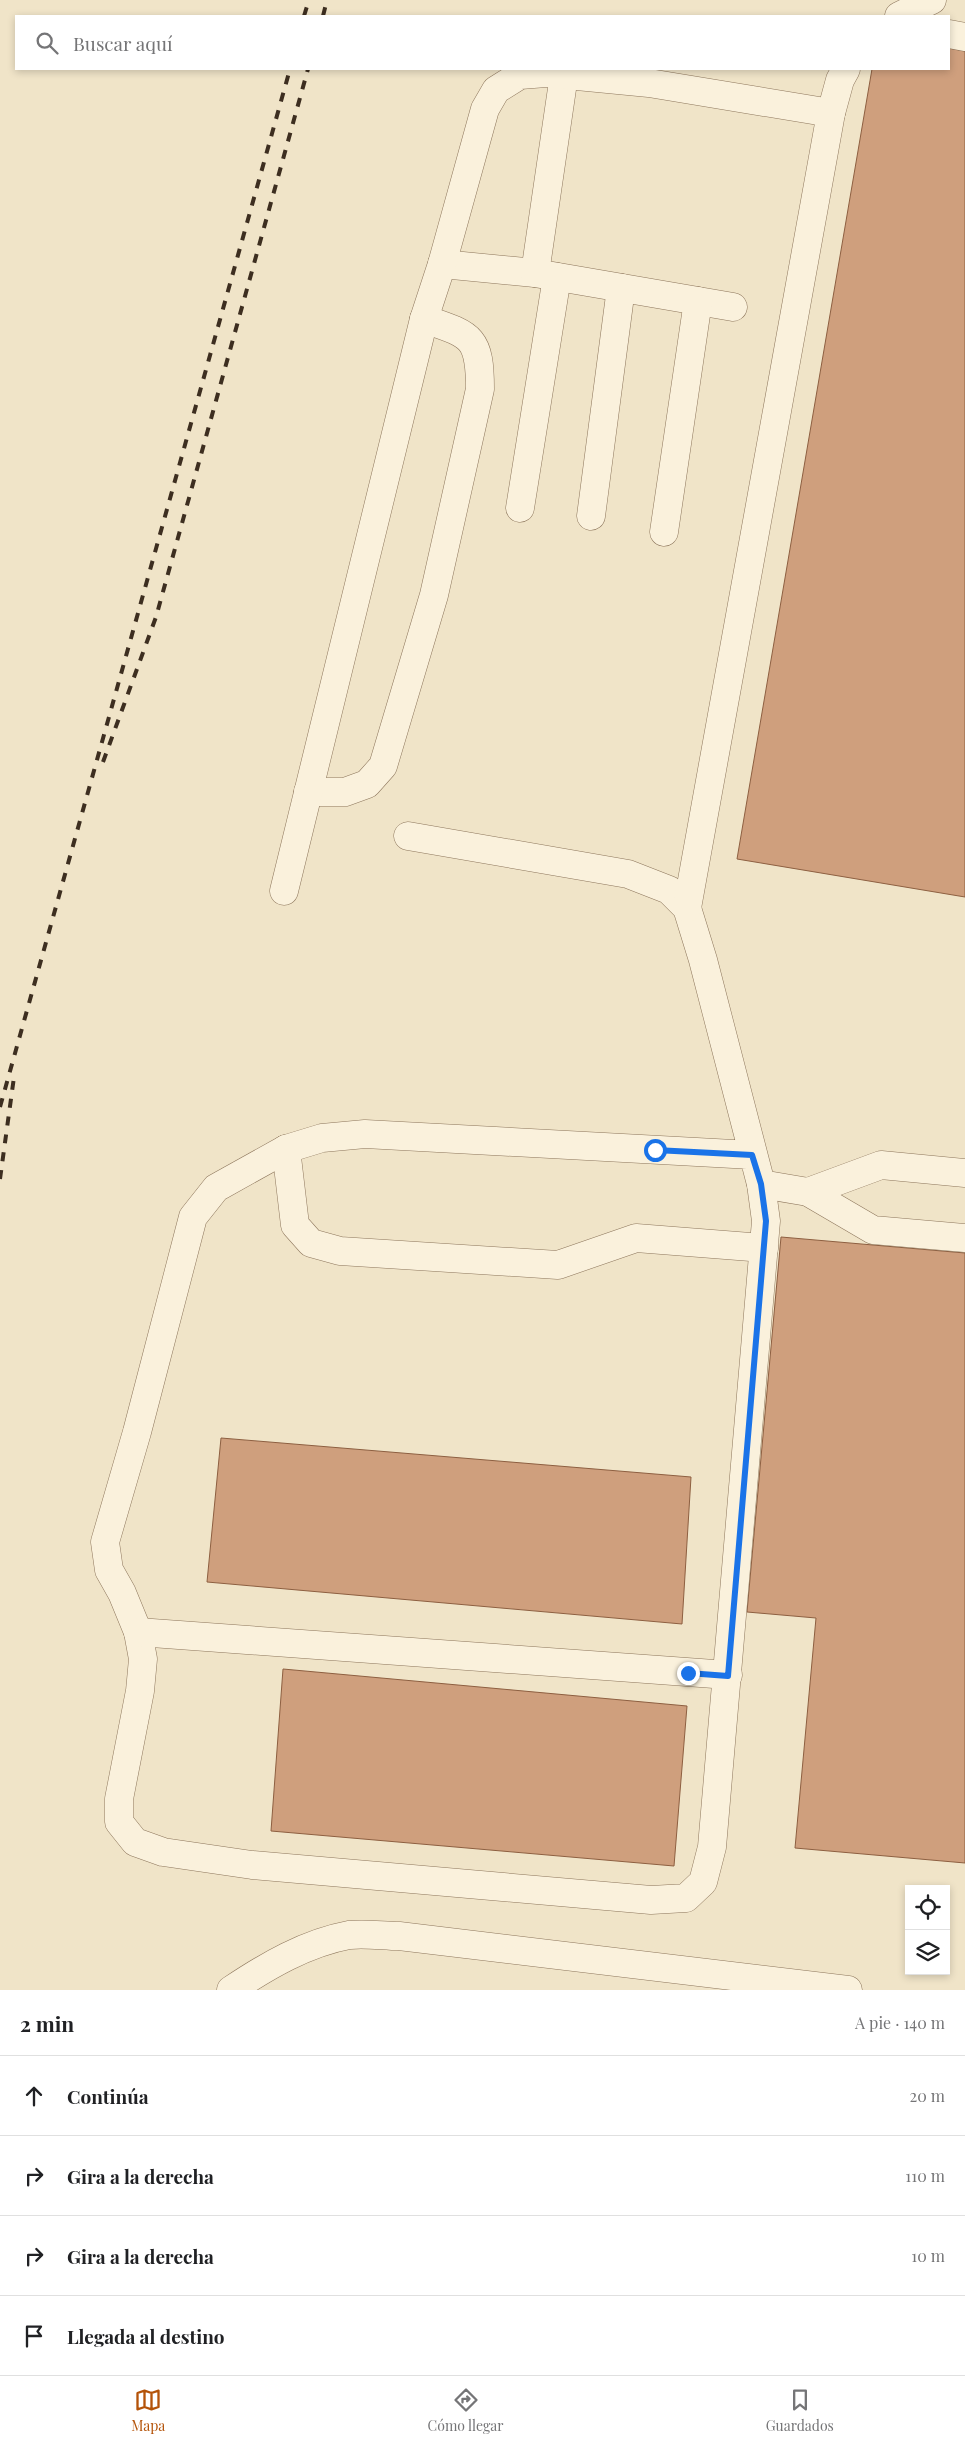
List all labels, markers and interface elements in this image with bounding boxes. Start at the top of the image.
search box [15,15,950,70]
icon: search [33,29,61,57]
text: Buscar aquí [73,30,173,56]
route start [644,1139,667,1162]
route end [677,1662,700,1685]
map controls [905,1885,950,1975]
button: locate [905,1885,950,1930]
button: layers [905,1930,950,1975]
text: 2 min [20,2009,74,2037]
text: A pie · 140 m [855,2012,945,2033]
icon: ahead [20,2082,48,2110]
text: Continúa [67,2083,149,2109]
text: 20 m [910,2085,945,2106]
icon: right [20,2162,48,2190]
text: Gira a la derecha [67,2163,214,2189]
text: 110 m [905,2165,945,2186]
icon: right [20,2242,48,2270]
text: Gira a la derecha [67,2243,214,2269]
text: 10 m [911,2245,945,2266]
icon: arrive [20,2322,48,2350]
text: Llegada al destino [67,2323,225,2349]
tab: Mapa [131,2386,165,2435]
tab: Cómo llegar [428,2386,503,2435]
tab: Guardados [766,2386,834,2435]

